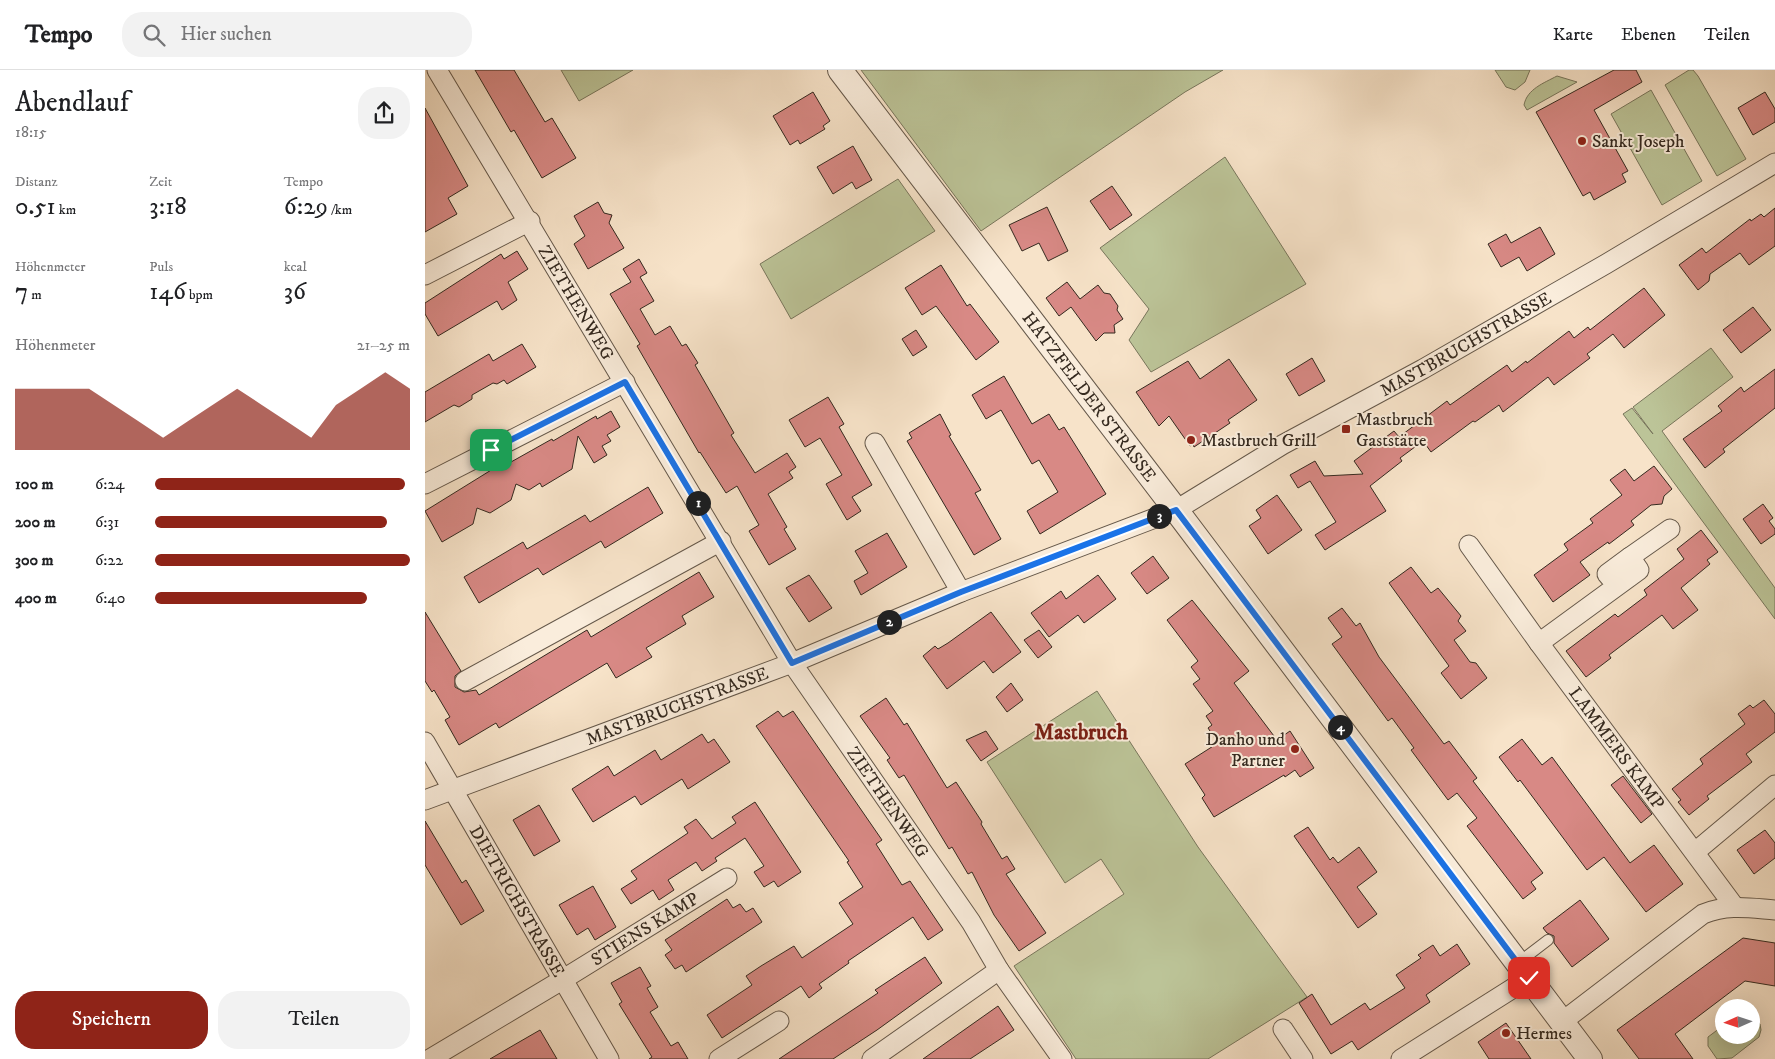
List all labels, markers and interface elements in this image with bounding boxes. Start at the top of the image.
search box [122,12,472,57]
text: Tempo [25,20,92,50]
icon: search [140,21,168,49]
text: Hier suchen [180,23,272,46]
text: Karte [1553,24,1593,46]
text: Ebenen [1621,24,1676,46]
text: Teilen [1704,24,1750,46]
text: Abendlauf [15,85,129,120]
button: share [358,87,410,139]
text: 18:15 [15,122,47,142]
place label: Sankt Joseph [1592,131,1685,153]
marker: Sankt Joseph [1576,135,1588,147]
text: Distanz [15,173,58,191]
text: Zeit [149,173,172,191]
text: Tempo [284,173,323,191]
text: 0.51 [15,191,56,222]
text: 3:18 [149,191,187,222]
text: 6:29 [284,191,328,222]
text: km [56,201,76,219]
text: /km [328,201,352,219]
street label: ZIETHENWEG [533,242,618,365]
text: Höhenmeter [15,258,85,276]
text: Puls [149,258,173,276]
text: kcal [284,258,307,276]
text: 7 [15,276,28,307]
text: 146 [149,276,186,307]
text: 36 [284,276,306,307]
text: m [28,286,42,304]
text: bpm [186,286,213,304]
street label: MASTBRUCHSTRASSE [1377,288,1556,402]
street label: HATZFELDER STRASSE [1017,308,1161,487]
text: Höhenmeter [15,335,96,355]
text: 21–25 m [357,335,410,355]
place label: Mastbruch Gaststätte [1356,409,1433,452]
marker: Mastbruch Gaststätte [1340,423,1352,435]
pin [470,429,512,471]
place label: Mastbruch Grill [1201,430,1317,452]
marker: Mastbruch Grill [1185,434,1197,446]
icon: arrive [477,436,505,464]
text: 100 m [15,474,54,494]
text: 6:24 [95,474,125,494]
pin: 1 [685,490,711,516]
text: 1 [696,494,701,512]
pin: 3 [1147,504,1171,528]
text: 3 [1157,507,1162,525]
text: 200 m [15,512,56,532]
text: 6:31 [95,512,119,532]
text: 300 m [15,550,54,570]
text: 6:22 [95,550,123,570]
text: 400 m [15,588,57,608]
text: 6:40 [95,588,125,608]
pin: 2 [877,610,901,634]
text: 2 [886,613,893,631]
street label: MASTBRUCHSTRASSE [583,663,772,751]
street label: LAMMERS KAMP [1563,683,1668,814]
pin: 4 [1327,714,1353,740]
text: 4 [1336,718,1345,736]
district label: Mastbruch [1034,719,1128,746]
place label: Danho und Partner [1206,729,1285,772]
street label: ZIETHENWEG [841,743,933,862]
marker: Danho und Partner [1289,743,1301,755]
street label: DIETRICHSTRASSE [464,822,569,982]
street label: STIENS KAMP [587,888,703,971]
pin [1508,957,1550,999]
icon: check [1515,964,1543,992]
button: Speichern [15,991,208,1049]
button: Teilen [218,991,410,1049]
north arrow [1715,999,1760,1044]
map controls [1715,999,1760,1044]
place label: Hermes [1516,1023,1572,1045]
marker: Hermes [1500,1027,1512,1039]

